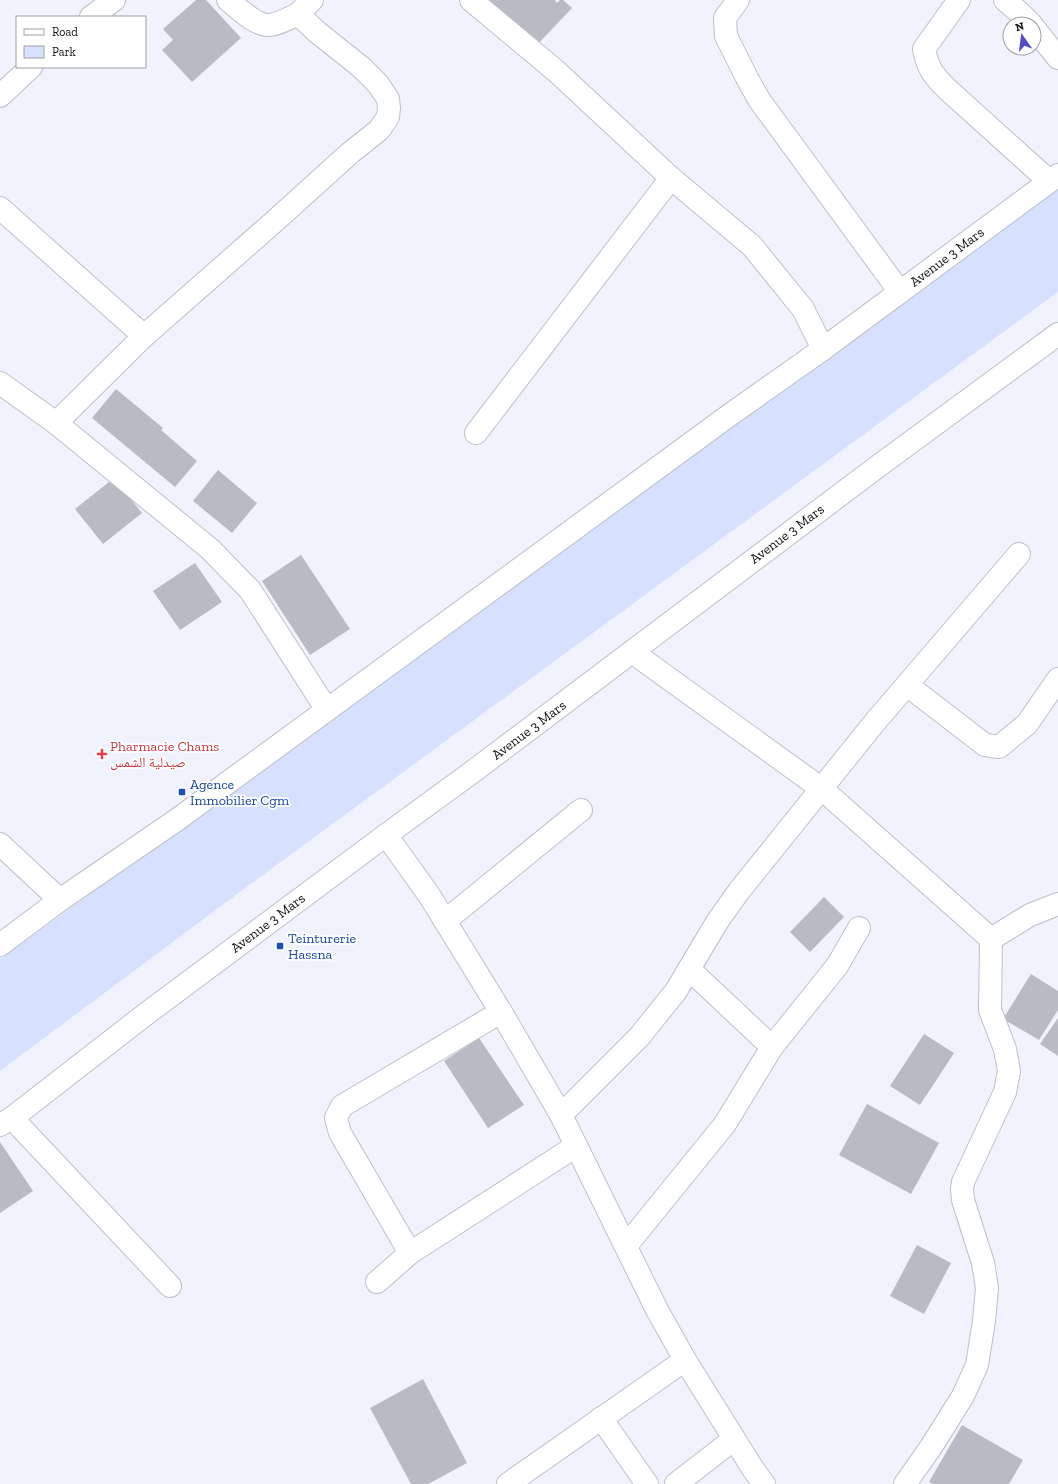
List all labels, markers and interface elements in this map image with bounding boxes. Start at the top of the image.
legend [16,16,146,68]
north arrow [1002,16,1042,56]
text: N [1014,19,1026,34]
text: Road [52,25,78,39]
text: Park [52,45,77,59]
street label: Avenue 3 Mars [907,224,987,290]
street label: Avenue 3 Mars [747,501,827,567]
street label: Avenue 3 Mars [489,697,569,763]
place label: Pharmacie Chams صيدلية الشمس [110,738,219,771]
marker: Pharmacie Chams صيدلية الشمس [97,749,107,759]
place label: Agence Immobilier Cgm [190,776,289,809]
marker: Agence Immobilier Cgm [177,787,187,797]
street label: Avenue 3 Mars [228,890,308,956]
place label: Teinturerie Hassna [288,930,357,963]
marker: Teinturerie Hassna [275,941,285,951]

